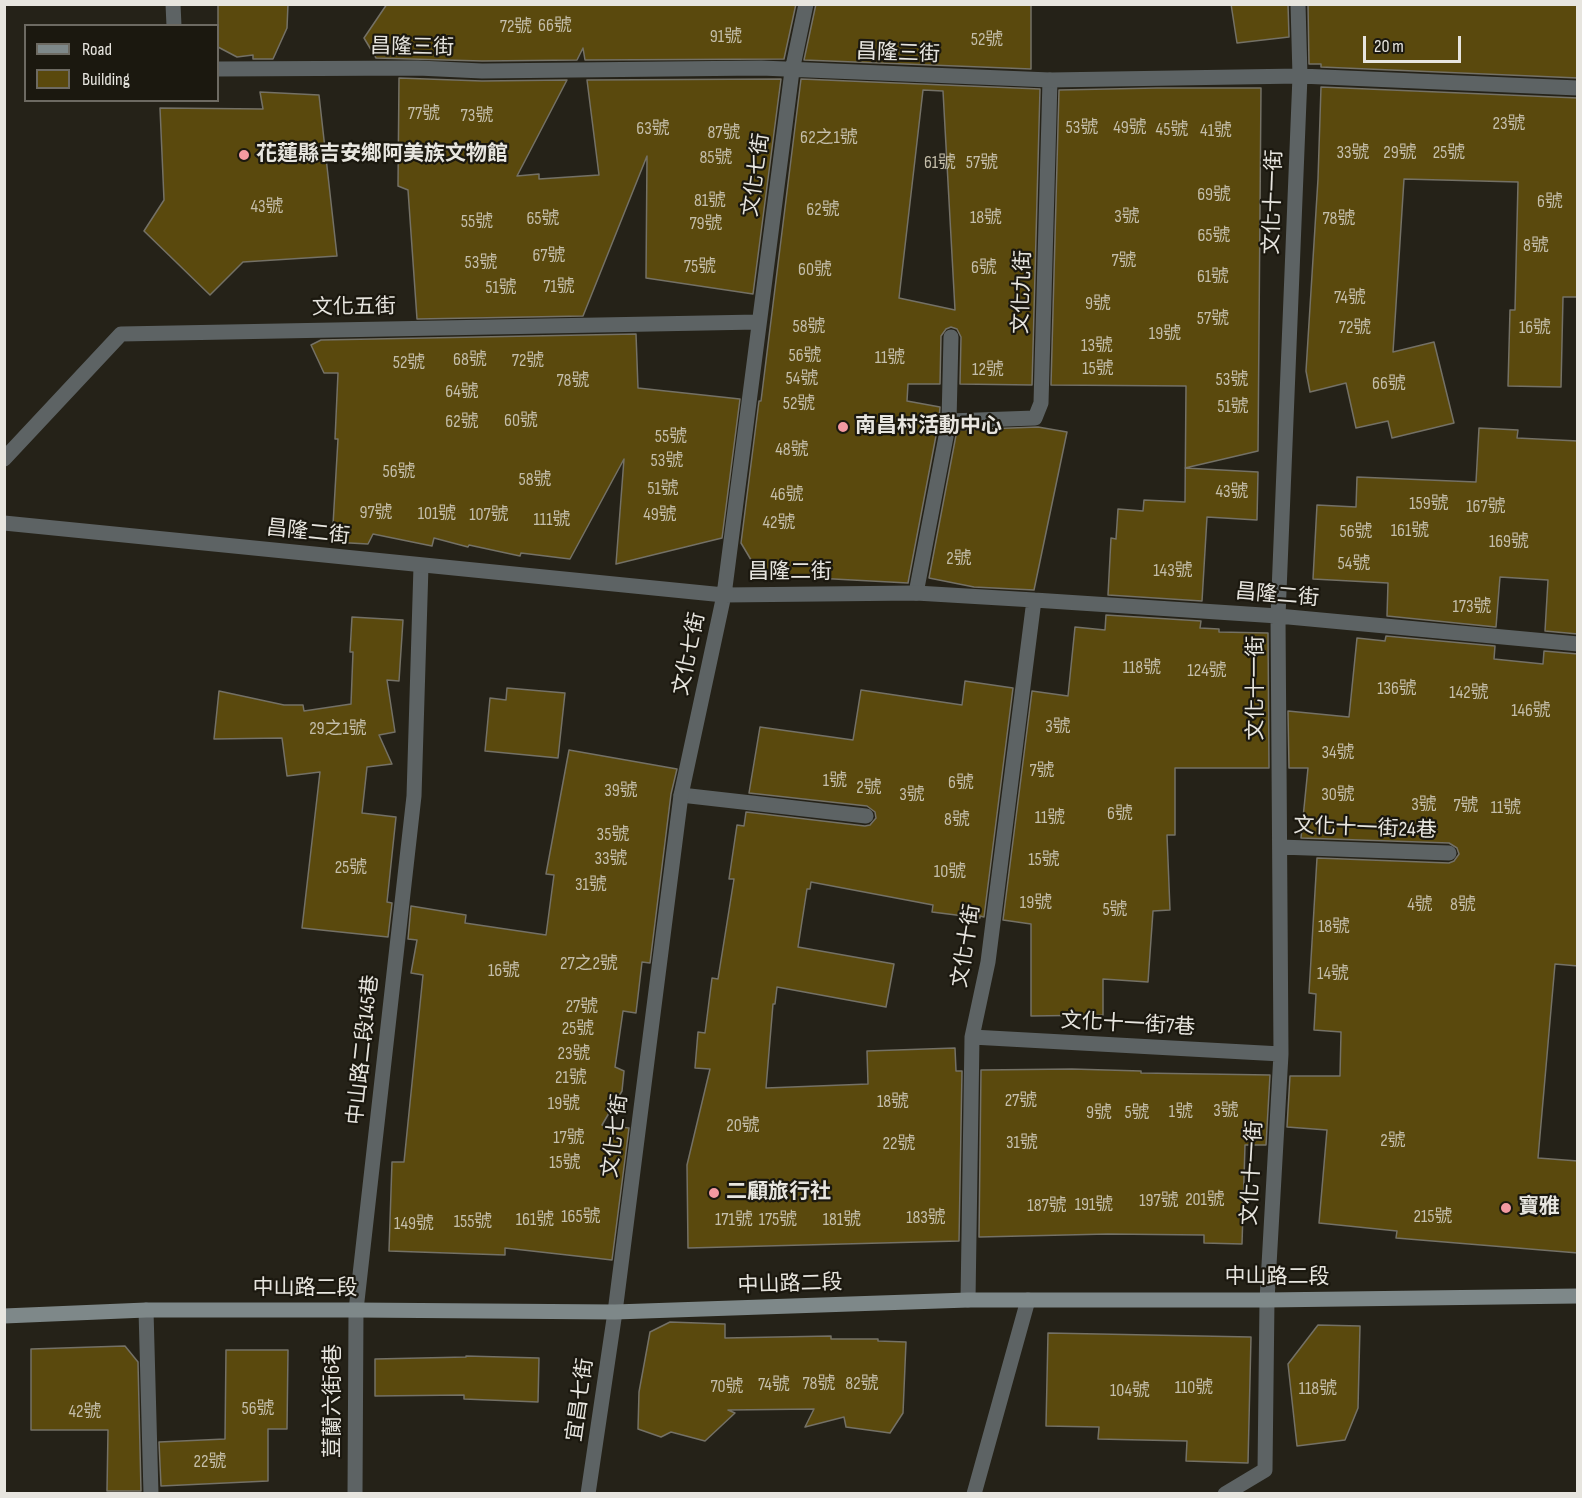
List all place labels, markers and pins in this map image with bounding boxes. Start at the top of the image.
place label: 花蓮縣吉安鄉阿美族文物館 [256,142,508,168]
marker: 花蓮縣吉安鄉阿美族文物館 [237,148,251,162]
place label: 南昌村活動中心 [855,414,1002,440]
marker: 南昌村活動中心 [836,420,850,434]
place label: 二顧旅行社 [726,1180,831,1206]
marker: 二顧旅行社 [707,1186,721,1200]
place label: 寶雅 [1518,1195,1560,1221]
marker: 寶雅 [1499,1201,1513,1215]

